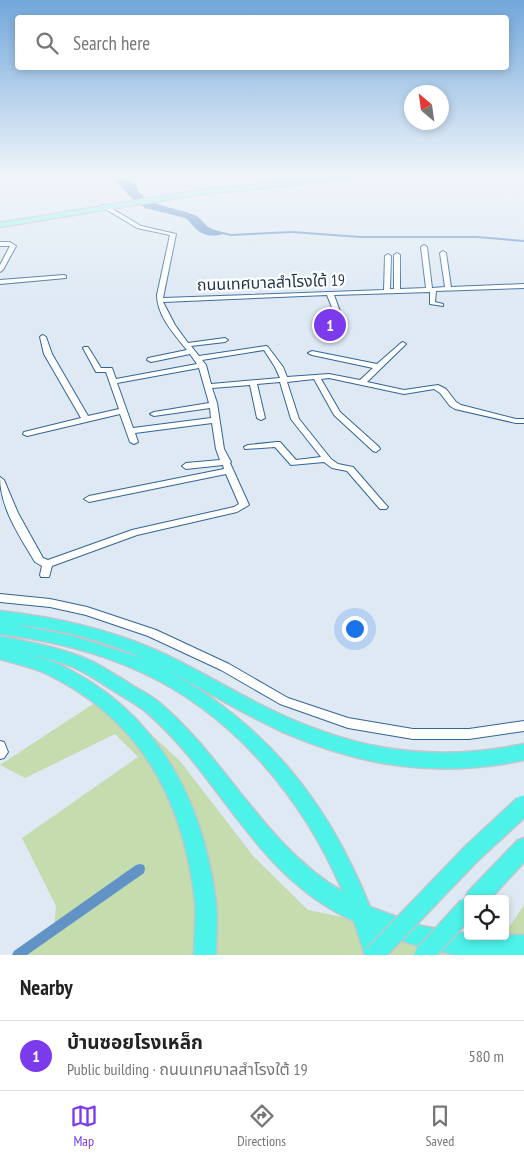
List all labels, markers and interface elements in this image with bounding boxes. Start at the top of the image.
search box [15,15,509,70]
icon: search [33,29,61,57]
text: Search here [73,31,150,55]
north arrow [404,85,449,130]
street label: ถนนเทศบาลสำโรงใต้ 19 [197,269,345,295]
pin: 1 [314,306,346,344]
your location [342,616,368,642]
map controls [464,895,509,940]
button: locate [464,895,509,940]
text: Nearby [20,974,73,1001]
text: บ้านซอยโรงเหล็ก [67,1030,203,1054]
text: 1 [32,1046,40,1066]
text: 580 m [469,1046,504,1066]
text: Public building · ถนนเทศบาลสำโรงใต้ 19 [67,1059,308,1079]
tab: Map [70,1102,98,1150]
tab: Directions [237,1102,286,1150]
tab: Saved [425,1102,454,1150]

